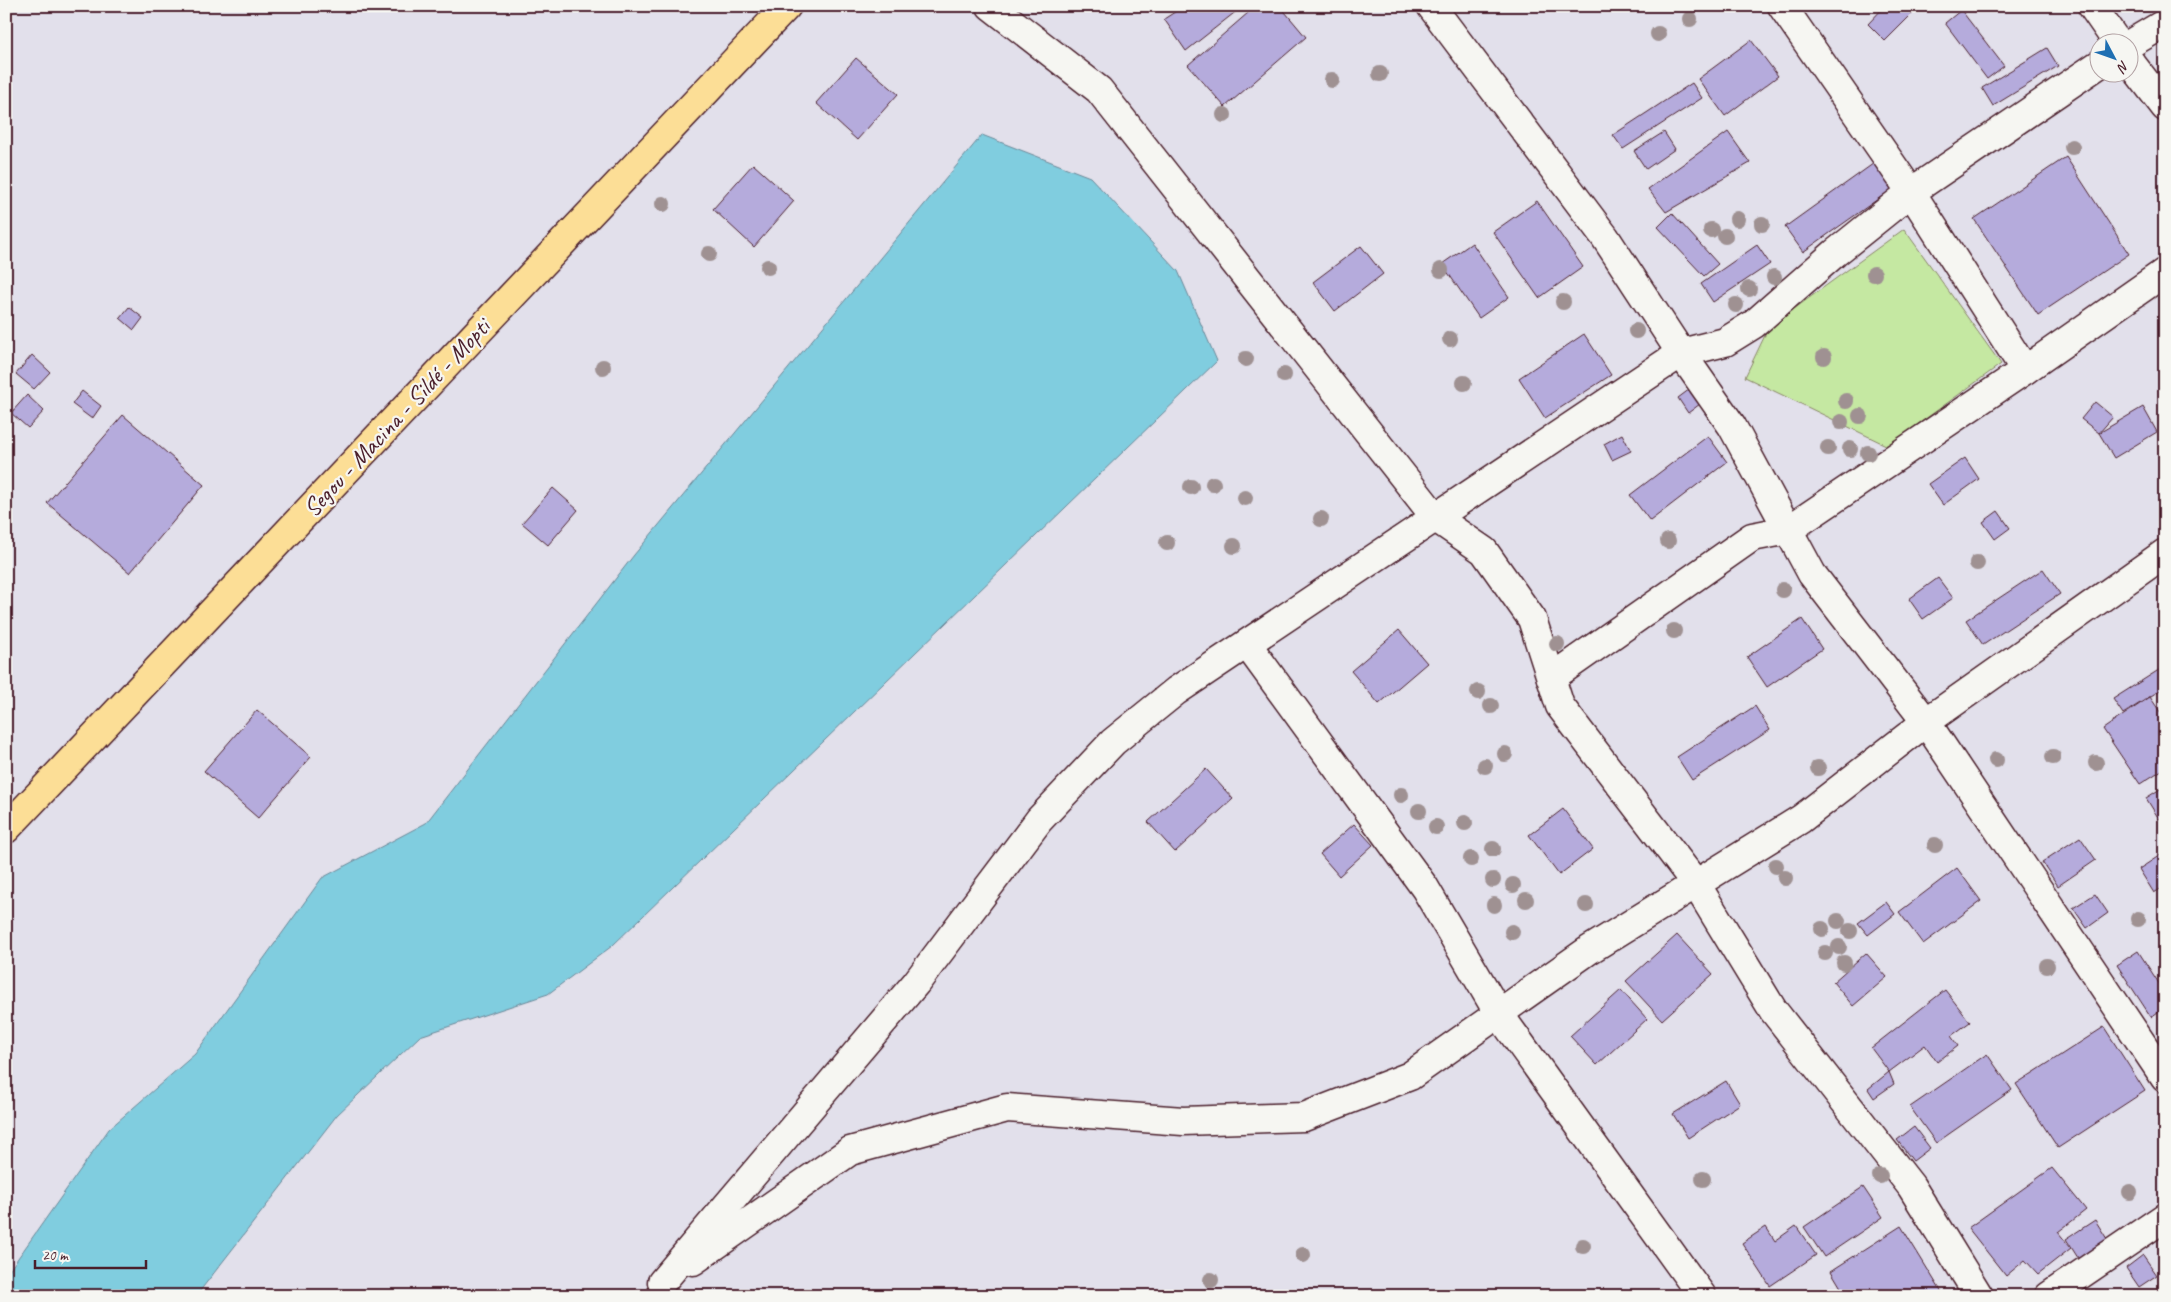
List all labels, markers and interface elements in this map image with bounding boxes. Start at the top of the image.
north arrow [2088,32,2138,82]
text: N [2113,57,2133,77]
street label: Segou - Macina - Sildé - Mopti [296,309,499,524]
scale bar [35,1237,146,1269]
text: 20 m [42,1246,69,1265]

